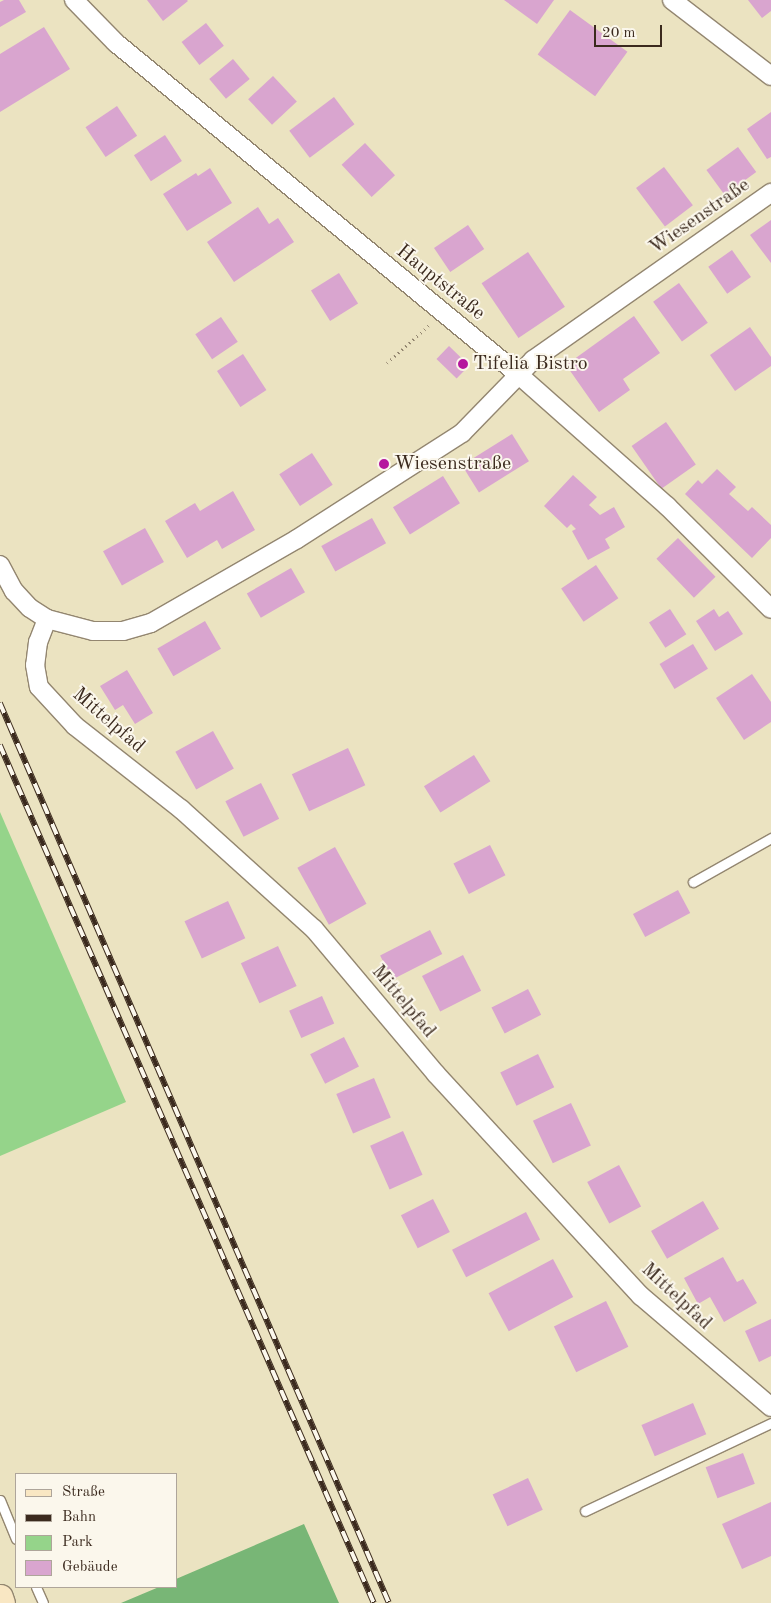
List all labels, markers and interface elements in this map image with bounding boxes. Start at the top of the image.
scale bar [596,15,664,47]
text: 20 m [602,26,636,41]
street label: Wiesenstraße [645,174,755,260]
street label: Hauptstraße [391,240,489,326]
place label: Tifelia Bistro [473,352,588,376]
marker: Tifelia Bistro [457,358,469,370]
place label: Wiesenstraße [394,452,511,476]
marker: Wiesenstraße [378,458,390,470]
street label: Mittelpfad [67,683,149,759]
street label: Mittelpfad [366,961,440,1043]
street label: Mittelpfad [636,1258,716,1336]
legend [15,1473,178,1588]
text: Straße [62,1485,105,1500]
text: Bahn [62,1510,96,1525]
text: Park [62,1535,93,1550]
text: Gebäude [62,1560,118,1575]

